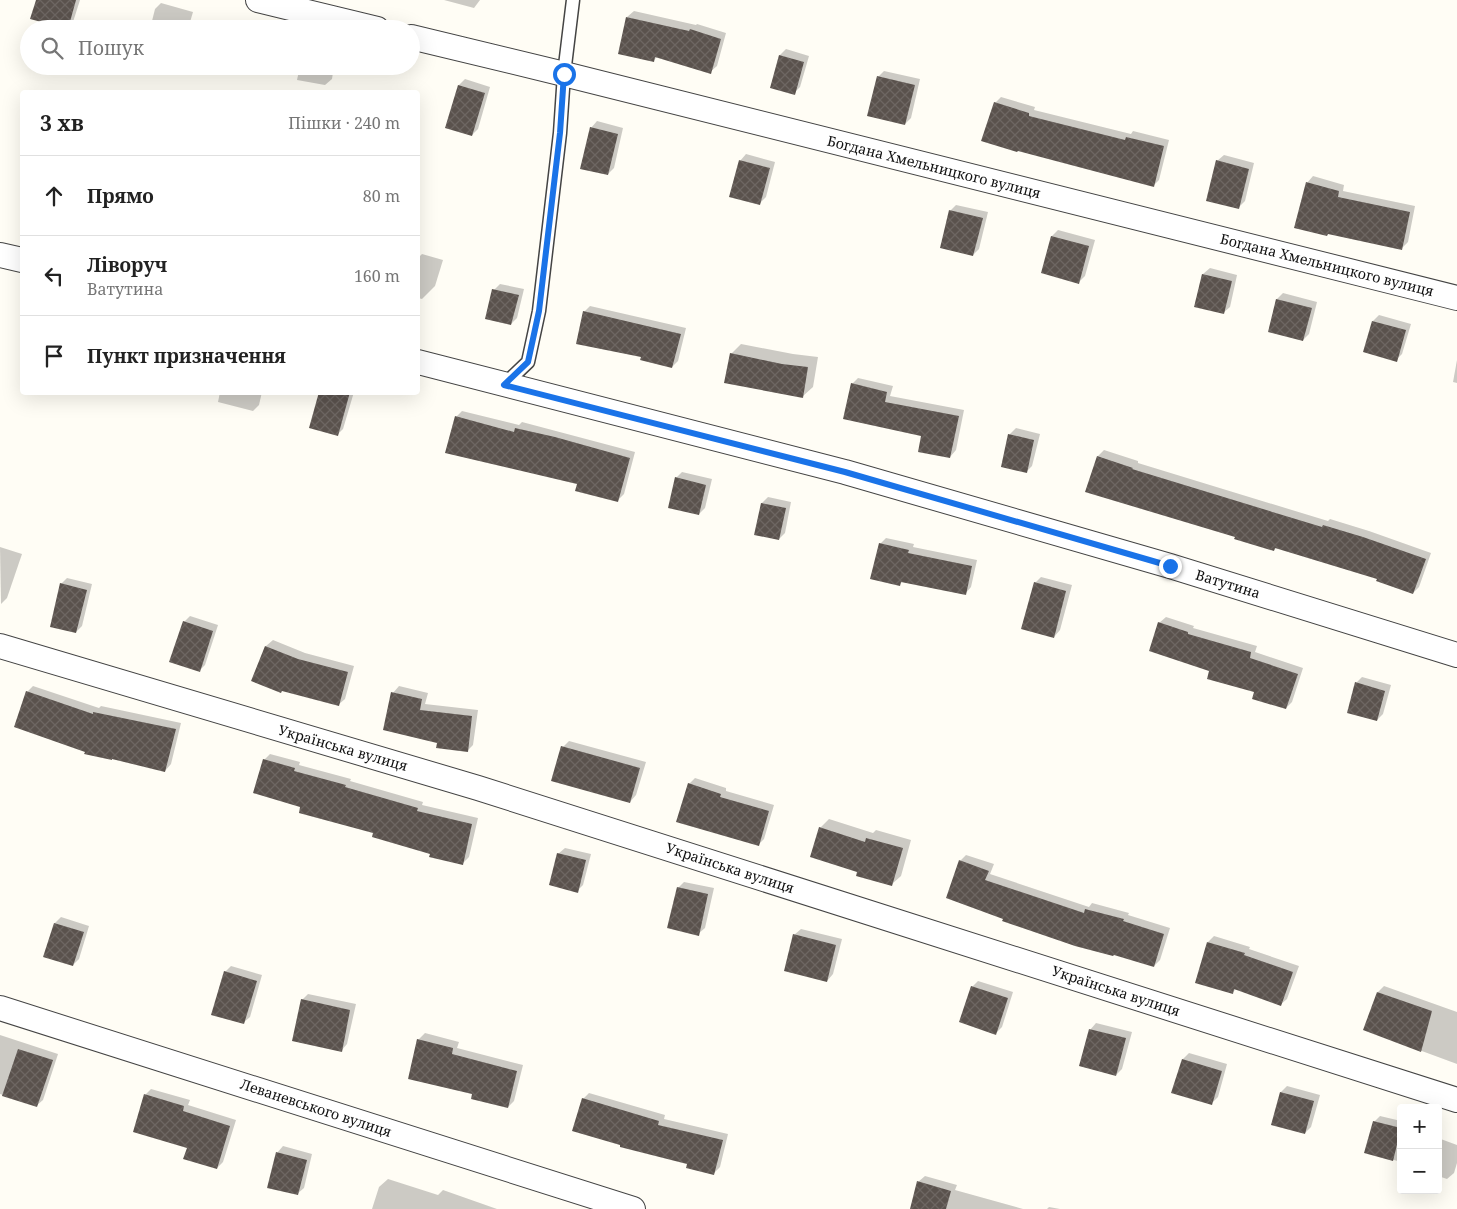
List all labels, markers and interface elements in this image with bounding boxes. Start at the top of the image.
search box [20,20,420,75]
icon: search [38,34,66,62]
text: Пошук [78,35,144,61]
route start [553,63,576,86]
text: 3 хв [40,109,84,137]
text: Пішки · 240 m [288,112,400,134]
street label: Богдана Хмельницкого вулиця [825,131,1043,202]
icon: ahead [40,182,68,210]
text: Прямо [87,183,154,209]
text: 80 m [363,185,400,207]
street label: Богдана Хмельницкого вулиця [1218,229,1436,300]
text: Ліворуч [87,252,167,278]
icon: left [40,262,68,290]
text: 160 m [354,265,400,287]
text: Ватутина [87,278,163,300]
icon: arrive [40,342,68,370]
text: Пункт призначення [87,343,286,369]
route end [1159,555,1182,578]
street label: Ватутина [1193,565,1263,602]
street label: Українська вулиця [276,720,410,775]
street label: Українська вулиця [664,838,797,897]
street label: Українська вулиця [1050,961,1183,1020]
street label: Леваневського вулиця [238,1074,394,1141]
map controls [1397,1104,1442,1194]
button: + [1397,1104,1442,1149]
button: − [1397,1149,1442,1194]

